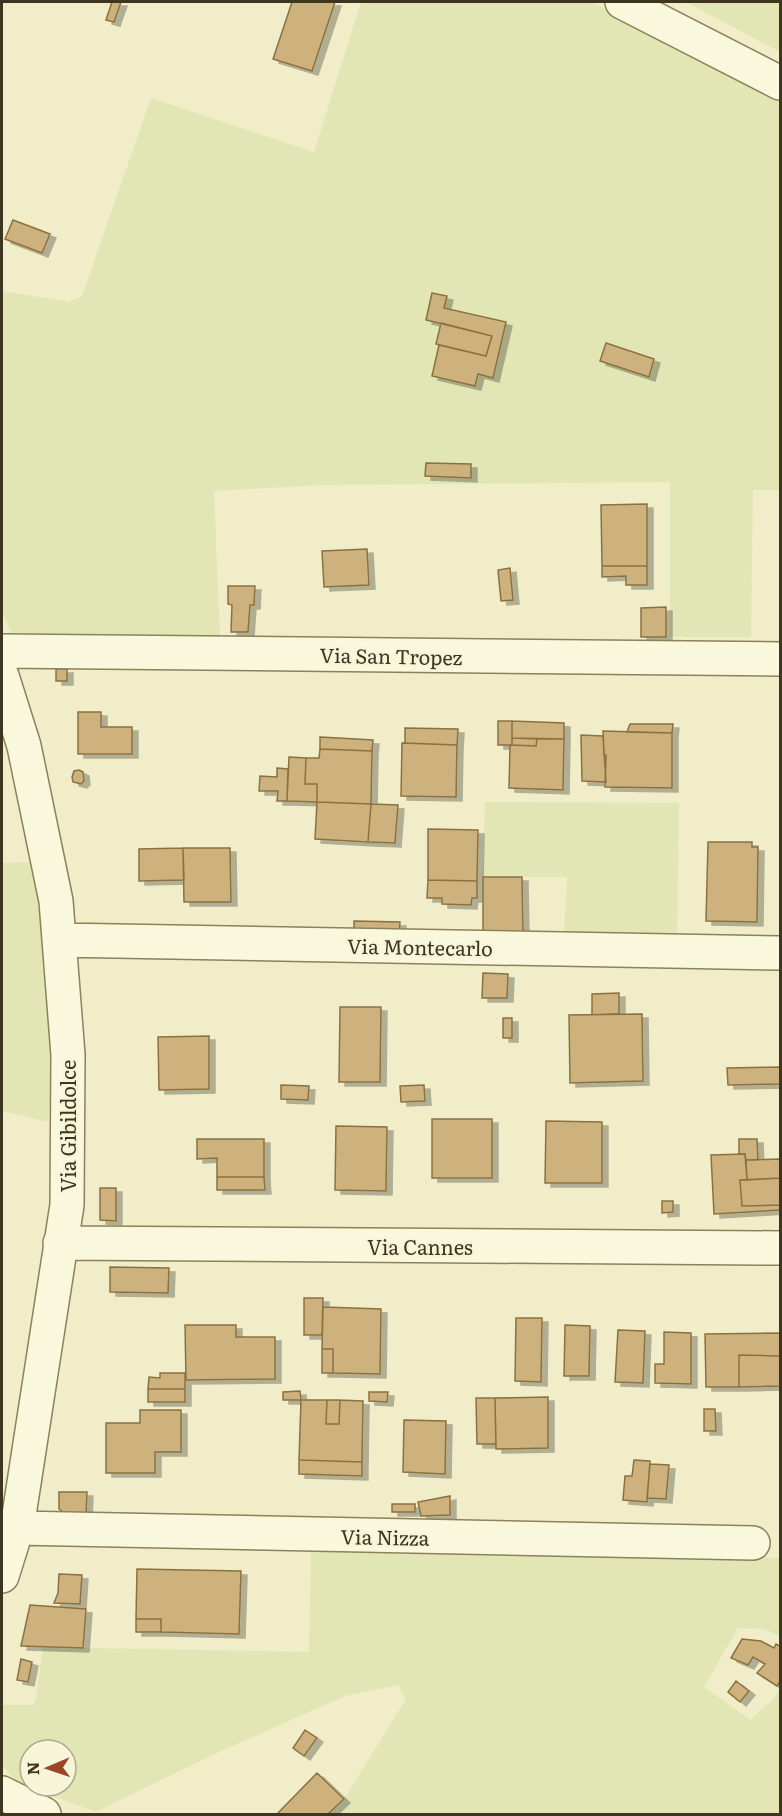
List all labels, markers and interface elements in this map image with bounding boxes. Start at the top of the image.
street label: Via San Tropez [319,639,463,671]
street label: Via Montecarlo [347,930,493,962]
street label: Via Gibildolce [52,1060,82,1192]
street label: Via Cannes [367,1231,473,1261]
street label: Via Nizza [340,1520,430,1552]
north arrow [18,1738,78,1798]
text: N [20,1761,44,1776]

